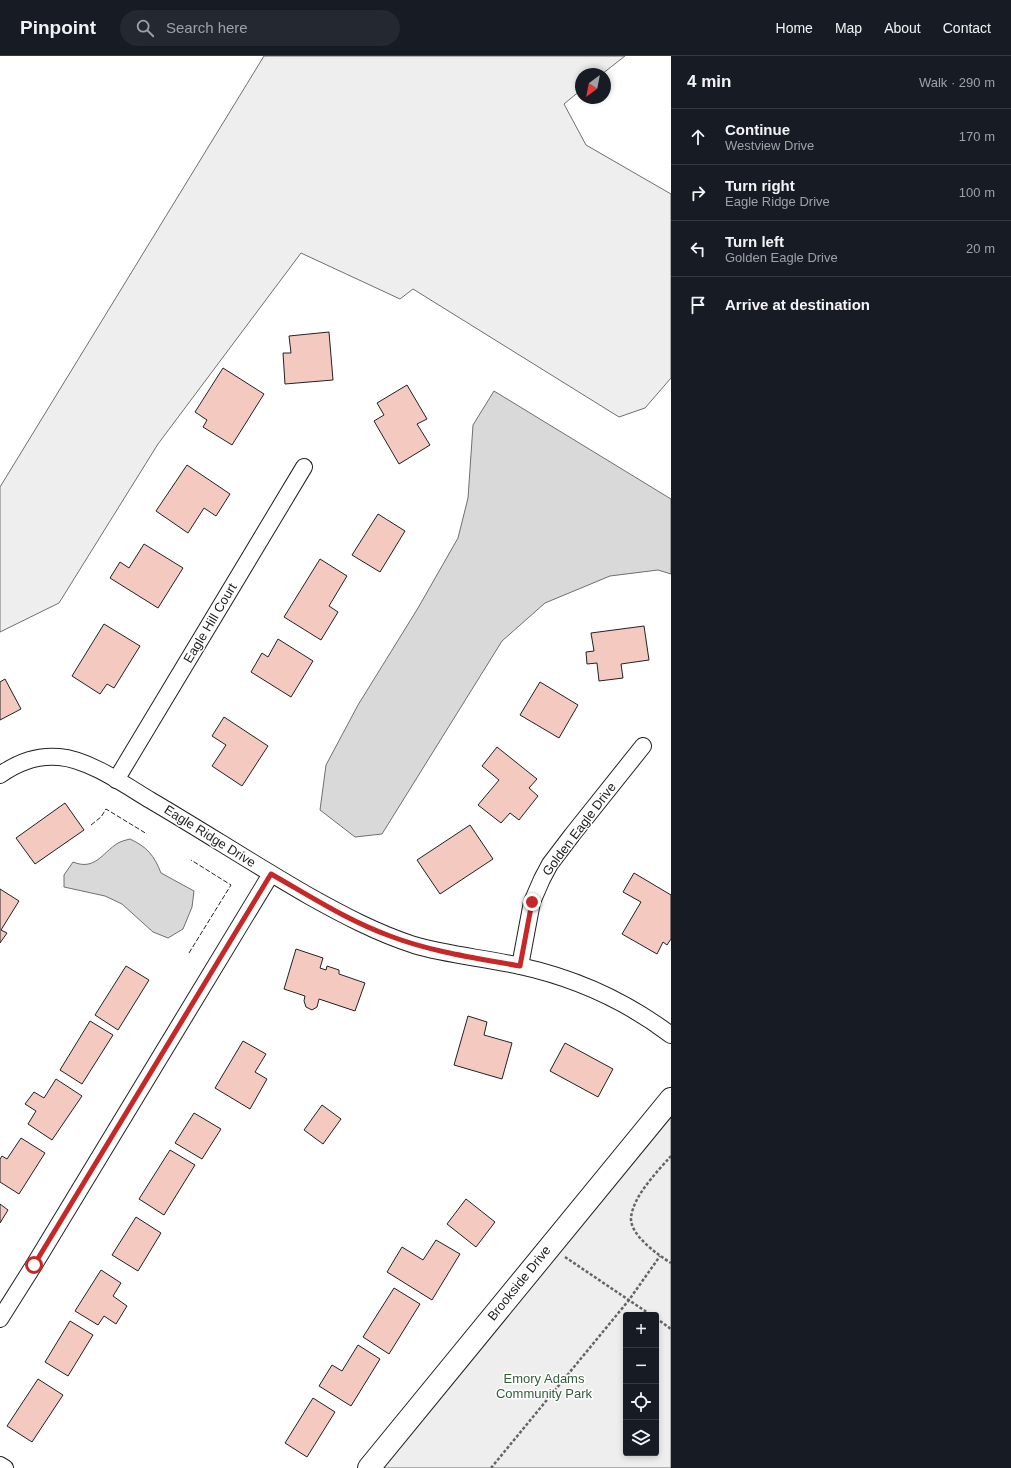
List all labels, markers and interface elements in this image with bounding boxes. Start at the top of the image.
search box [120,10,400,46]
text: Pinpoint [20,17,96,38]
icon: search [134,17,156,39]
text: Search here [166,19,248,36]
text: Home [776,20,813,36]
text: Map [835,20,862,36]
text: About [884,20,921,36]
text: Contact [943,20,991,36]
north arrow [575,68,611,104]
text: 4 min [687,72,731,91]
text: Walk · 290 m [919,75,995,90]
text: Continue [725,121,790,138]
icon: ahead [687,126,709,148]
text: 170 m [959,129,995,144]
text: Westview Drive [725,138,814,153]
text: Turn right [725,177,795,194]
icon: right [687,182,709,204]
text: 100 m [959,185,995,200]
text: Eagle Ridge Drive [725,194,830,209]
text: Turn left [725,233,784,250]
icon: left [687,238,709,260]
text: 20 m [966,241,995,256]
text: Golden Eagle Drive [725,250,838,265]
icon: arrive [687,294,709,316]
text: Arrive at destination [725,296,870,313]
street label: Eagle Hill Court [180,580,240,666]
street label: Golden Eagle Drive [539,779,619,879]
street label: Eagle Ridge Drive [162,802,258,870]
route end [523,893,541,911]
street label: Brookside Drive [484,1243,554,1323]
route start [25,1256,43,1274]
map controls [623,1312,659,1456]
button: + [623,1312,659,1348]
button: − [623,1348,659,1384]
park label: Emory Adams Community Park [496,1371,593,1401]
button: locate [623,1384,659,1420]
button: layers [623,1420,659,1456]

